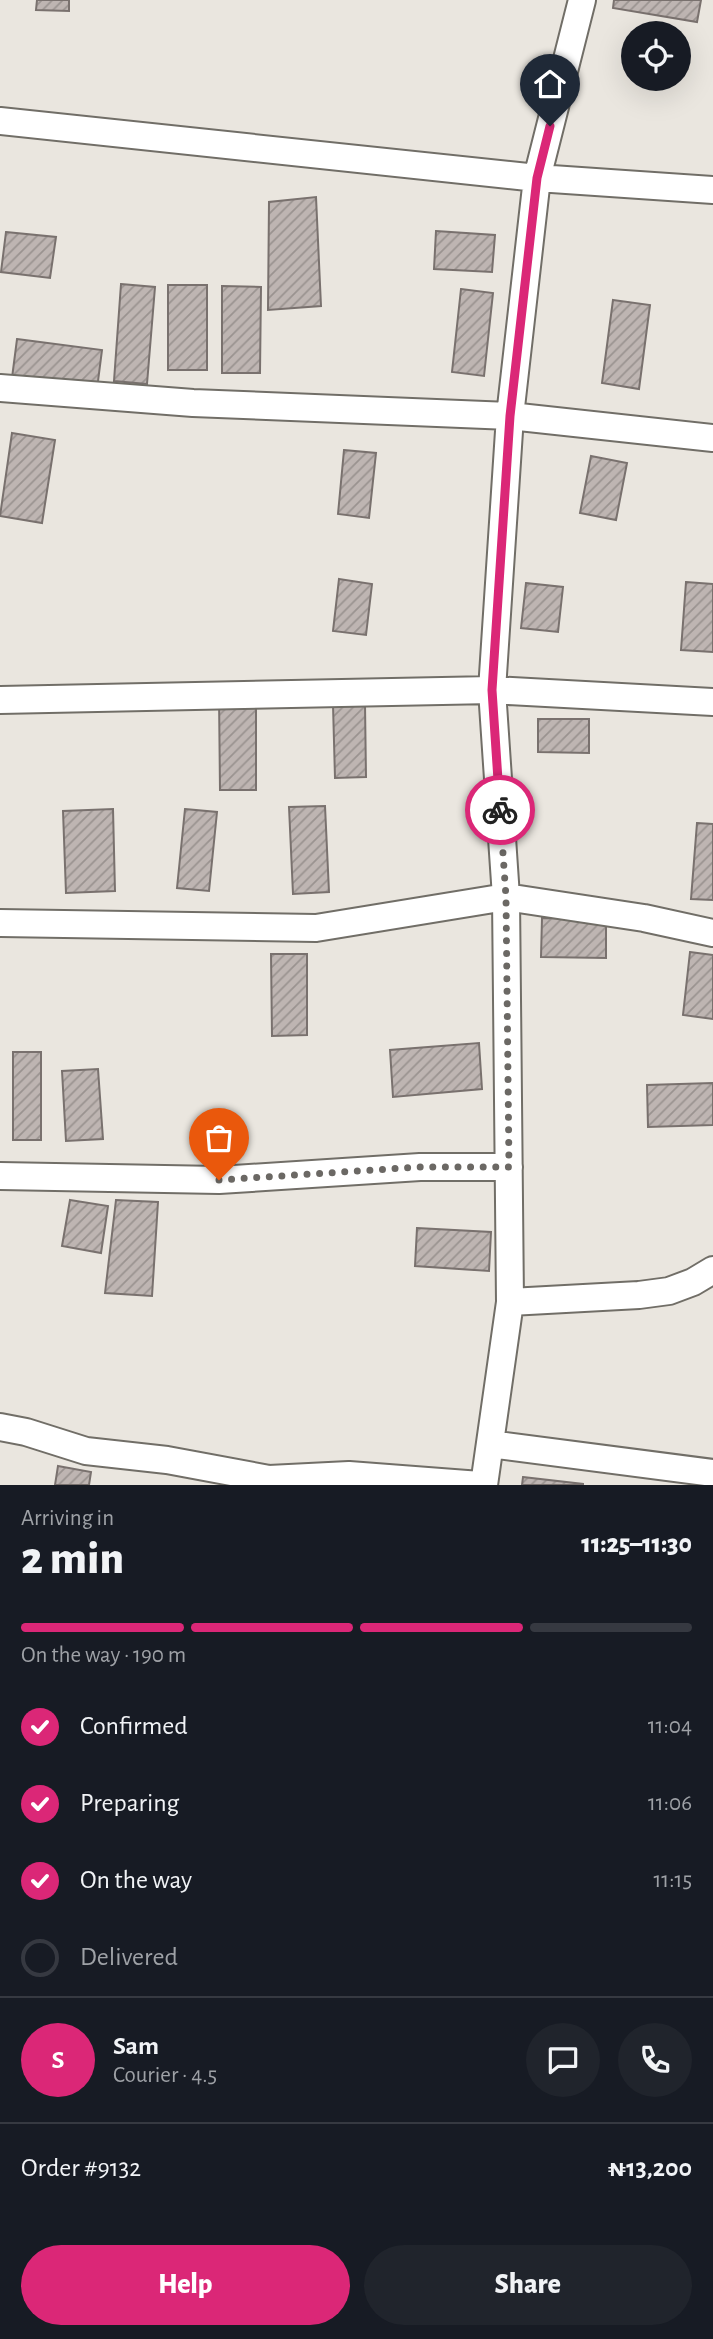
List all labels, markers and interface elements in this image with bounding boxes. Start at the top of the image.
map controls [621,21,691,91]
button: locate [621,21,691,91]
pin [520,54,580,126]
icon: home [531,65,569,103]
courier [465,775,535,845]
icon: bike [481,791,519,829]
pin [189,1108,249,1180]
icon: bag [200,1119,238,1157]
text: Arriving in [21,1507,114,1530]
text: 11:25–11:30 [581,1531,692,1557]
text: 2 min [21,1536,124,1582]
text: On the way · 190 m [21,1644,186,1667]
icon: check [21,1708,59,1746]
text: Confirmed [80,1713,188,1739]
text: 11:04 [648,1715,692,1738]
icon: check [21,1785,59,1823]
text: Preparing [80,1790,179,1816]
text: 11:06 [648,1792,692,1815]
icon: check [21,1862,59,1900]
text: On the way [80,1867,192,1893]
text: 11:15 [653,1869,692,1892]
text: Delivered [80,1944,178,1970]
button: chat [526,2023,600,2097]
button: phone [618,2023,692,2097]
text: Sam [113,2033,159,2059]
text: S [52,2047,64,2073]
text: Courier · 4.5 [113,2064,217,2087]
text: Order #9132 [21,2155,141,2181]
text: ₦13,200 [608,2155,692,2181]
button: Help [21,2245,350,2325]
button: Share [364,2245,692,2325]

